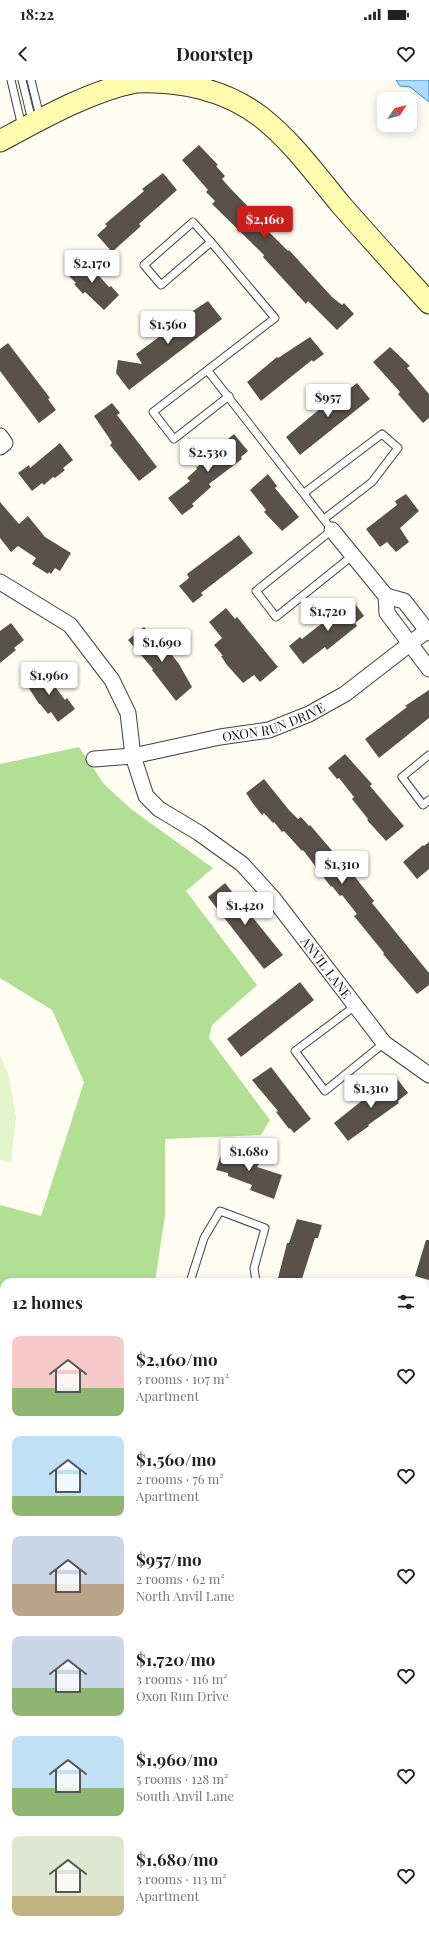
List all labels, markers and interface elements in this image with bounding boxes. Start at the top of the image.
text: 18:22 [20,4,54,24]
text: Doorstep [176,42,253,66]
icon: back [12,43,34,65]
icon: heart [395,43,417,65]
north arrow [377,92,417,132]
map controls [377,92,417,132]
pin: $2,160 [232,206,298,240]
text: $2,160 [246,210,284,227]
pin: $2,170 [59,250,125,284]
text: $2,170 [73,254,111,271]
pin: $1,560 [135,311,201,345]
text: $1,560 [149,315,187,332]
pin: $957 [304,384,352,418]
text: $957 [315,388,341,405]
pin: $2,530 [175,439,241,473]
text: $2,530 [189,443,227,460]
pin: $1,720 [295,598,361,632]
text: $1,720 [310,602,346,619]
pin: $1,690 [129,629,195,663]
text: $1,690 [143,633,181,650]
pin: $1,960 [16,662,82,696]
text: $1,960 [30,666,68,683]
street label: OXON RUN DRIVE [221,698,328,745]
pin: $1,310 [309,851,375,885]
text: $1,310 [324,855,360,872]
pin: $1,420 [212,892,278,926]
text: $1,420 [226,896,264,913]
street label: ANVIL LANE [297,932,356,1002]
pin: $1,310 [338,1075,404,1109]
text: $1,310 [353,1079,389,1096]
pin: $1,680 [216,1138,282,1172]
text: $1,680 [230,1142,268,1159]
text: 12 homes [12,1291,83,1313]
icon: filters [395,1291,417,1313]
text: $2,160/mo [136,1348,218,1370]
icon: home [44,1352,92,1400]
icon: heart [395,1365,417,1387]
text: 3 rooms · 107 m² [136,1370,229,1387]
text: Apartment [136,1387,199,1404]
text: $1,560/mo [136,1448,216,1470]
icon: home [44,1452,92,1500]
icon: heart [395,1465,417,1487]
text: 2 rooms · 76 m² [136,1470,224,1487]
text: Apartment [136,1487,199,1504]
text: $957/mo [136,1548,202,1570]
icon: home [44,1552,92,1600]
icon: heart [395,1565,417,1587]
text: 2 rooms · 62 m² [136,1570,225,1587]
text: North Anvil Lane [136,1587,234,1604]
text: $1,720/mo [136,1648,215,1670]
icon: home [44,1652,92,1700]
icon: heart [395,1665,417,1687]
text: 3 rooms · 116 m² [136,1670,228,1687]
text: Oxon Run Drive [136,1687,229,1704]
text: $1,960/mo [136,1748,218,1770]
icon: home [44,1752,92,1800]
icon: heart [395,1765,417,1787]
text: 5 rooms · 128 m² [136,1770,228,1787]
text: South Anvil Lane [136,1787,234,1804]
text: $1,680/mo [136,1848,218,1870]
icon: home [44,1852,92,1900]
icon: heart [395,1865,417,1887]
text: 3 rooms · 113 m² [136,1870,227,1887]
text: Apartment [136,1887,199,1904]

